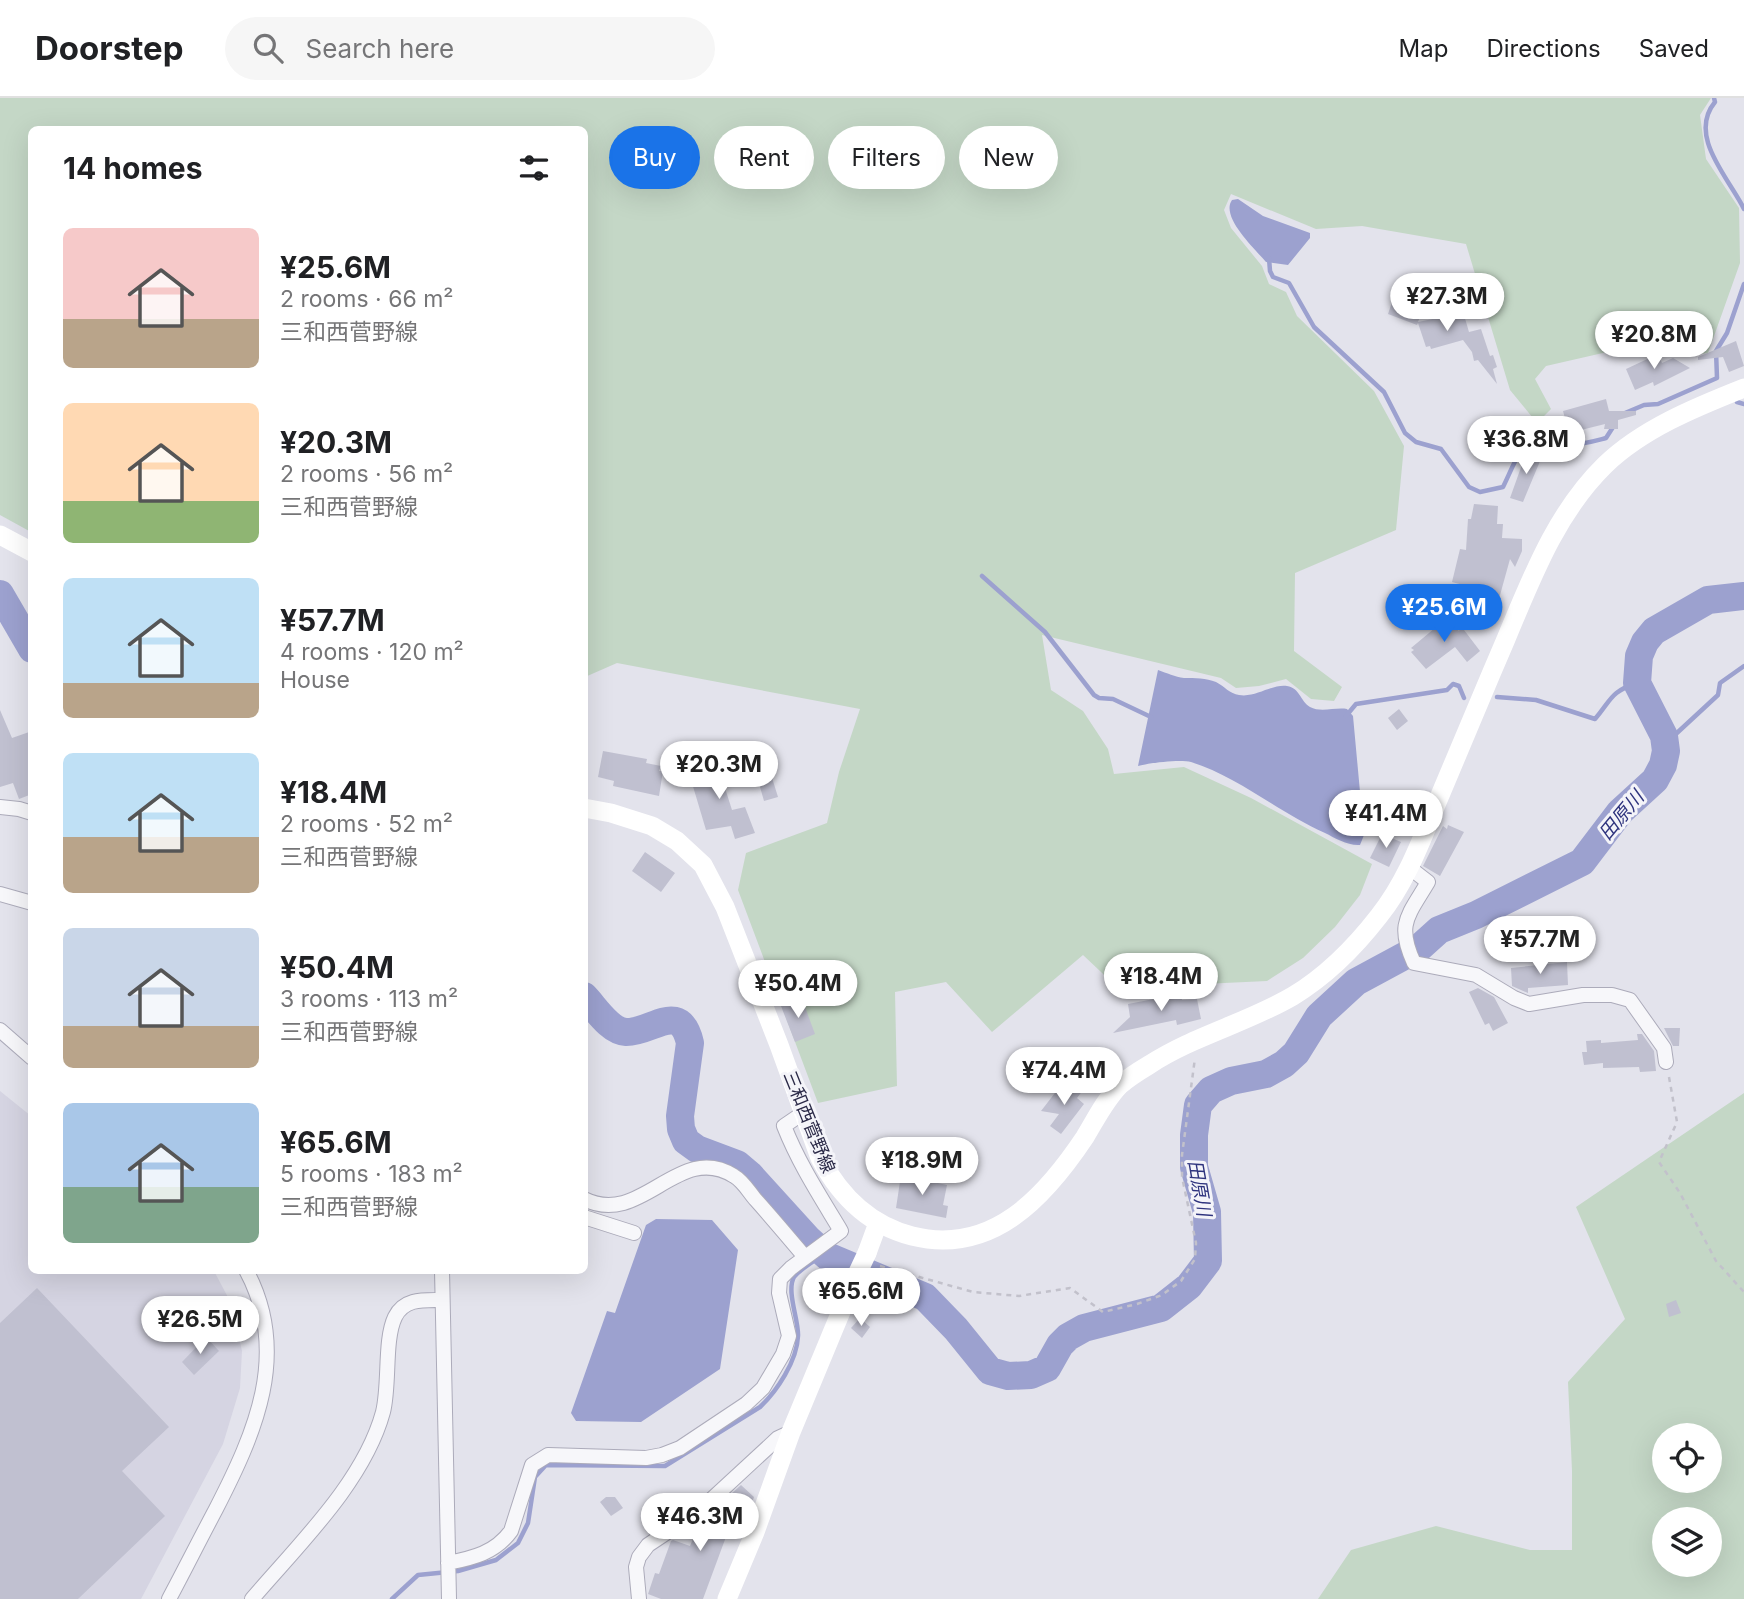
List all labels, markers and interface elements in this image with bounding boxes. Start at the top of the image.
search box [225,17,715,80]
text: Doorstep [35,28,183,68]
icon: search [249,29,287,67]
text: Search here [305,33,454,64]
text: Map [1399,34,1448,63]
text: Directions [1486,34,1601,63]
text: Saved [1639,34,1709,63]
chip: Buy [609,126,700,189]
chip: Rent [714,126,814,189]
chip: Filters [828,126,945,189]
chip: New [959,126,1058,189]
icon: filters [515,149,553,187]
text: 14 homes [63,150,202,186]
text: ¥25.6M [280,249,391,285]
icon: home [119,256,203,340]
pin: ¥27.3M [1390,274,1504,333]
text: ¥27.3M [1406,282,1488,310]
text: 2 rooms · 66 m² [280,285,454,313]
pin: ¥20.8M [1597,312,1711,371]
text: 三和西菅野線 [280,318,418,346]
text: ¥20.8M [1611,320,1697,348]
pin: ¥36.8M [1469,416,1583,476]
text: ¥20.3M [280,424,392,460]
text: ¥36.8M [1483,425,1569,453]
icon: home [119,431,203,515]
text: 2 rooms · 56 m² [280,460,453,488]
text: 三和西菅野線 [280,493,418,521]
pin: ¥25.6M [1387,584,1501,644]
text: ¥25.6M [1401,593,1487,621]
text: ¥57.7M [280,602,385,638]
icon: home [119,606,203,690]
text: 4 rooms · 120 m² [280,638,464,666]
text: House [280,666,350,694]
pin: ¥20.3M [662,742,776,801]
text: ¥20.3M [676,750,762,778]
text: ¥18.4M [280,774,387,810]
icon: home [119,781,203,865]
water label: 田原川 [1594,785,1650,845]
pin: ¥41.4M [1329,790,1443,850]
text: ¥41.4M [1345,799,1427,827]
text: 2 rooms · 52 m² [280,810,453,838]
text: 三和西菅野線 [280,843,418,871]
pin: ¥57.7M [1483,916,1597,976]
text: ¥57.7M [1500,925,1580,953]
text: ¥50.4M [280,949,394,985]
pin: ¥18.4M [1104,954,1218,1013]
icon: home [119,956,203,1040]
pin: ¥50.4M [741,960,855,1020]
text: ¥18.4M [1120,962,1202,990]
text: ¥50.4M [754,969,842,997]
text: 3 rooms · 113 m² [280,985,458,1013]
text: 三和西菅野線 [280,1018,418,1046]
pin: ¥74.4M [1007,1048,1121,1107]
text: ¥74.4M [1022,1056,1106,1084]
street label: 三和西菅野線 [779,1068,839,1176]
text: ¥65.6M [280,1124,392,1160]
icon: home [119,1131,203,1215]
pin: ¥18.9M [865,1138,979,1197]
text: ¥18.9M [881,1146,963,1174]
water label: 田原川 [1183,1158,1216,1220]
text: 5 rooms · 183 m² [280,1160,463,1188]
text: 三和西菅野線 [280,1193,418,1221]
pin: ¥65.6M [804,1268,918,1328]
text: ¥65.6M [818,1277,904,1305]
pin: ¥26.5M [143,1296,257,1356]
text: ¥26.5M [157,1305,243,1333]
map controls [1652,1423,1722,1577]
button: locate [1652,1423,1722,1493]
pin: ¥46.3M [643,1494,757,1553]
text: ¥46.3M [657,1502,743,1530]
button: layers [1652,1507,1722,1577]

